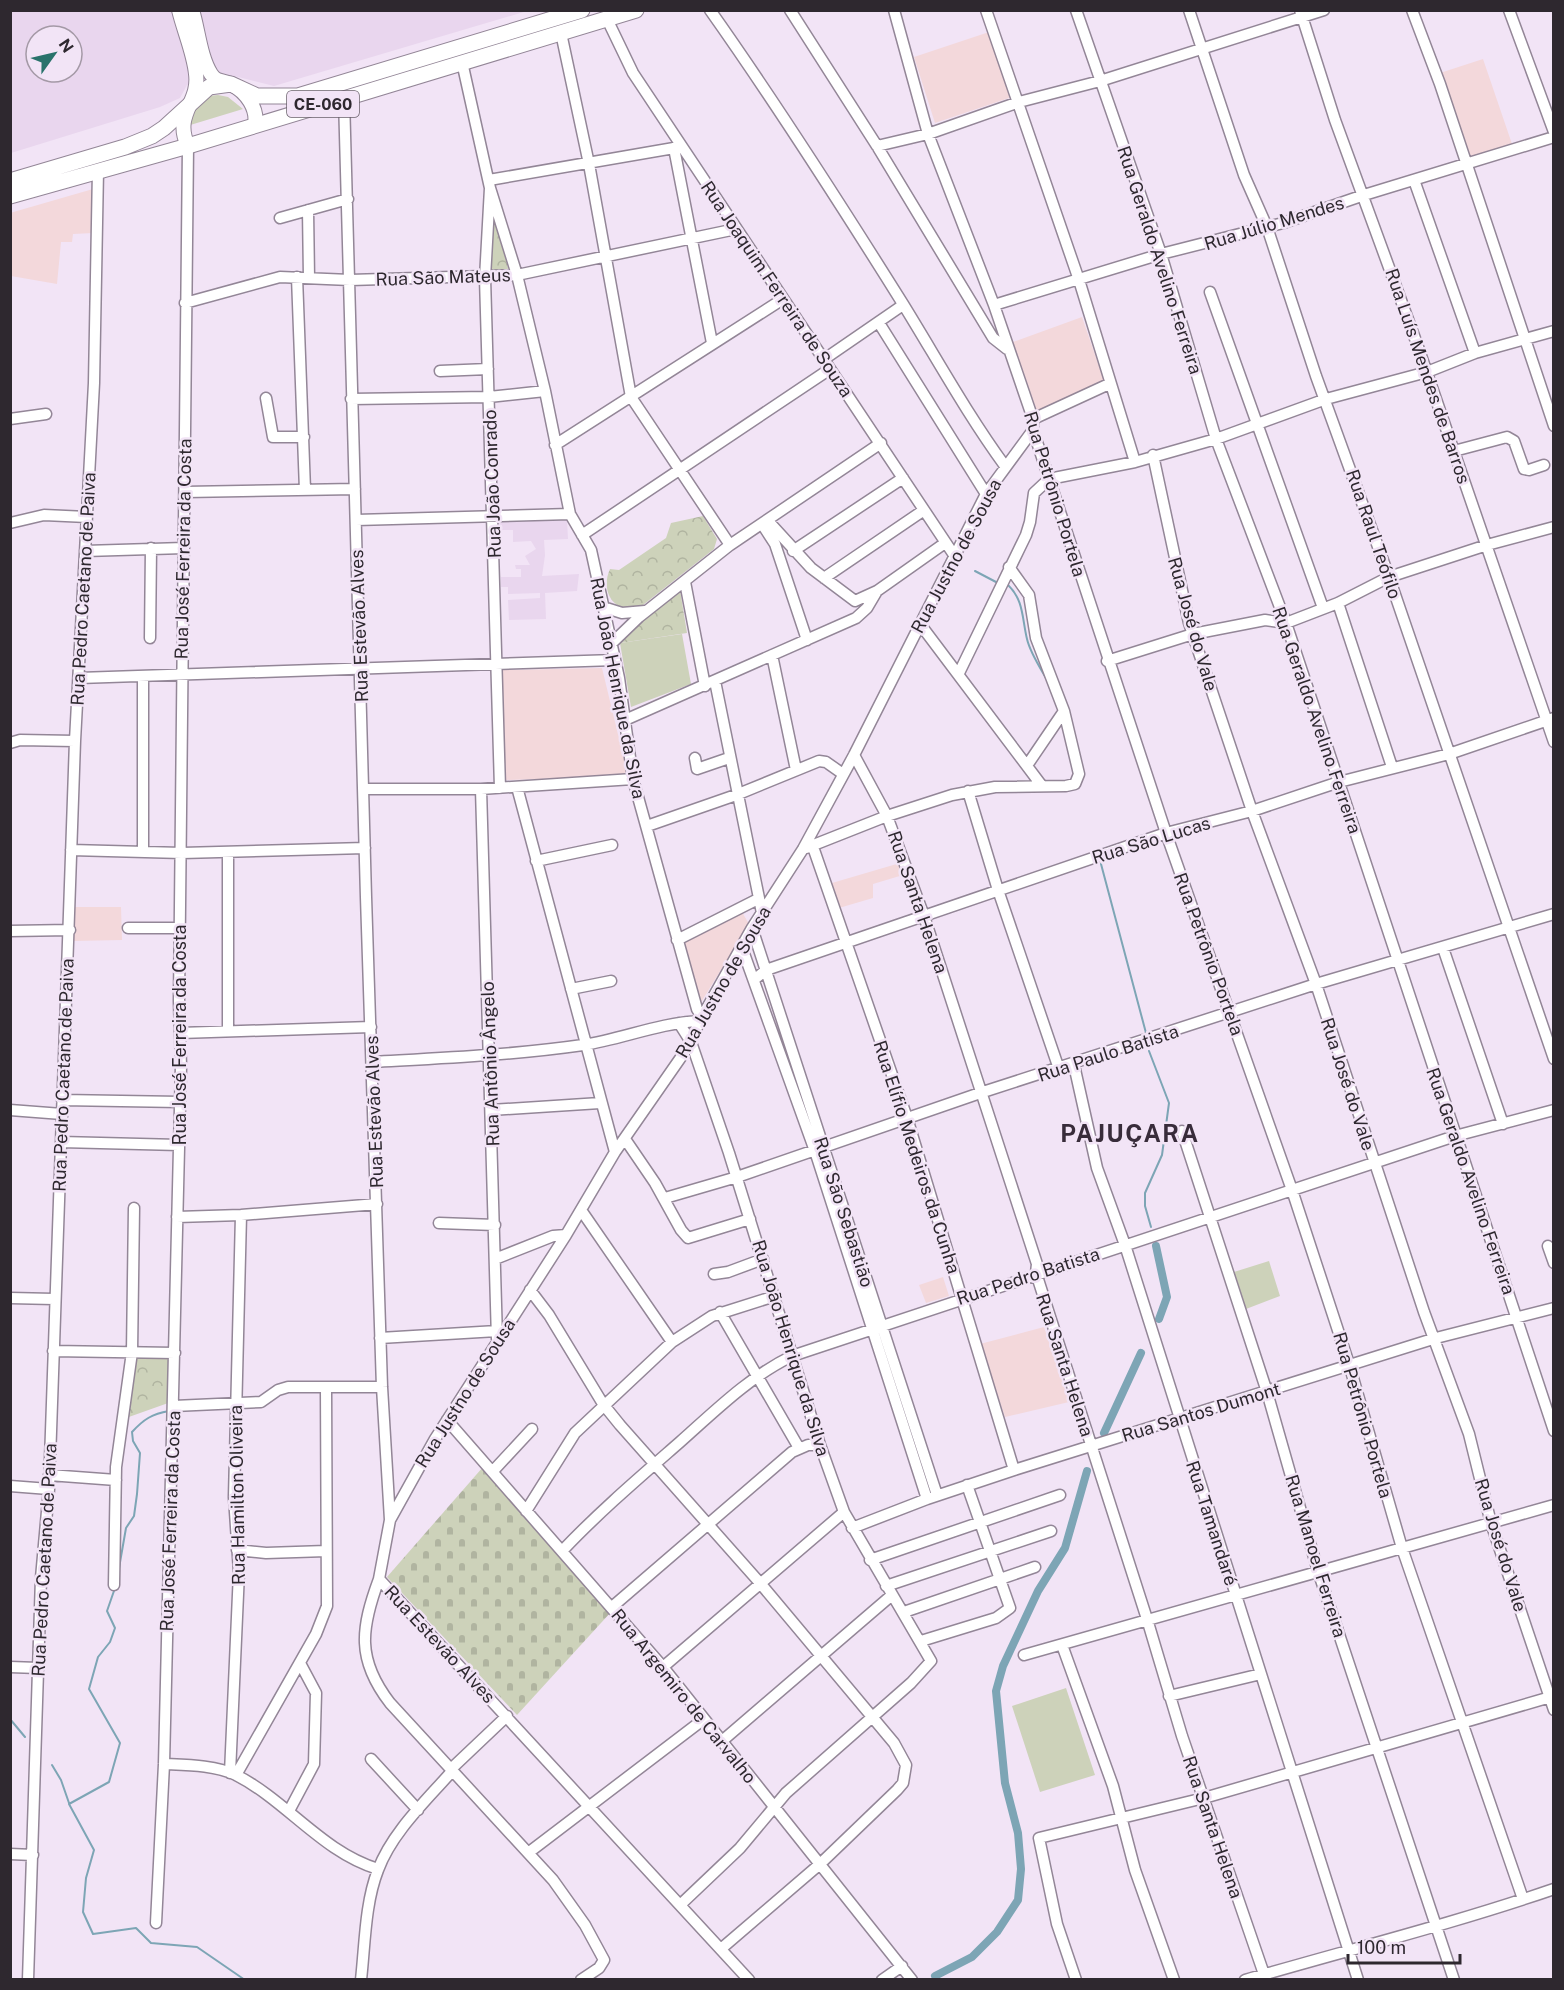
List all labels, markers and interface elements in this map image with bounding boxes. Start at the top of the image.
north arrow [24,24,84,84]
text: N [55,35,77,56]
road number: CE-060 [287,91,359,117]
street label: Rua Geraldo Avelino Ferreira [1113,143,1207,377]
street label: Rua Joaquim Ferreira de Souza [697,177,857,401]
street label: Rua Júlio Mendes [1202,192,1346,254]
street label: Rua São Mateus [375,264,511,290]
street label: Rua Luís Mendes de Barros [1381,266,1475,486]
street label: Rua João Conrado [479,409,505,559]
street label: Rua Petrônio Portela [1020,409,1090,579]
street label: Rua José Ferreira da Costa [171,438,195,660]
street label: Rua Raul Teófilo [1342,467,1406,601]
street label: Rua Pedro Caetano de Paiva [66,472,100,706]
street label: Rua Justno de Sousa [906,475,1006,637]
street label: Rua Estevão Alves [346,549,372,703]
street label: Rua José do Vale [1164,555,1222,693]
street label: Rua João Henrique da Silva [586,576,650,800]
street label: Rua Geraldo Avelino Ferreira [1268,604,1366,836]
street label: Rua São Lucas [1089,812,1213,868]
street label: Rua Santa Helena [884,828,952,976]
street label: Rua Petrônio Portela [1170,870,1248,1038]
street label: Rua Justno de Sousa [671,902,775,1062]
street label: Rua José Ferreira da Costa [169,925,190,1145]
street label: Rua Pedro Caetano de Paiva [48,958,78,1192]
street label: Rua Antônio Ângelo [477,981,503,1147]
street label: Rua José do Vale [1317,1015,1379,1153]
street label: Rua Paulo Batista [1035,1020,1181,1086]
street label: Rua Estevão Alves [361,1035,387,1189]
street label: Rua Elífio Medeiros da Cunha [869,1038,965,1276]
street label: Rua Geraldo Avelino Ferreira [1422,1065,1520,1297]
district label: PAJUÇARA [1060,1119,1200,1148]
street label: Rua São Sebastião [810,1134,878,1290]
street label: Rua João Henrique da Silva [748,1237,834,1459]
street label: Rua Pedro Batista [954,1243,1102,1309]
street label: Rua Santa Helena [1032,1291,1098,1439]
street label: Rua Justno de Sousa [411,1315,519,1471]
street label: Rua Petrônio Portela [1329,1330,1397,1500]
street label: Rua Santos Dumont [1119,1378,1283,1446]
street label: Rua Hamilton Oliveira [225,1405,249,1585]
street label: Rua José Ferreira da Costa [156,1410,184,1632]
street label: Rua Pedro Caetano de Paiva [27,1443,61,1677]
street label: Rua Tamandaré [1182,1458,1242,1588]
street label: Rua Manoel Ferreira [1281,1472,1351,1640]
street label: Rua José do Vale [1471,1476,1531,1614]
street label: Rua Estevão Alves [380,1581,500,1707]
street label: Rua Argemiro de Carvalho [607,1605,761,1787]
street label: Rua Santa Helena [1179,1753,1247,1901]
scale bar [1348,1927,1460,1965]
text: 100 m [1357,1937,1406,1958]

